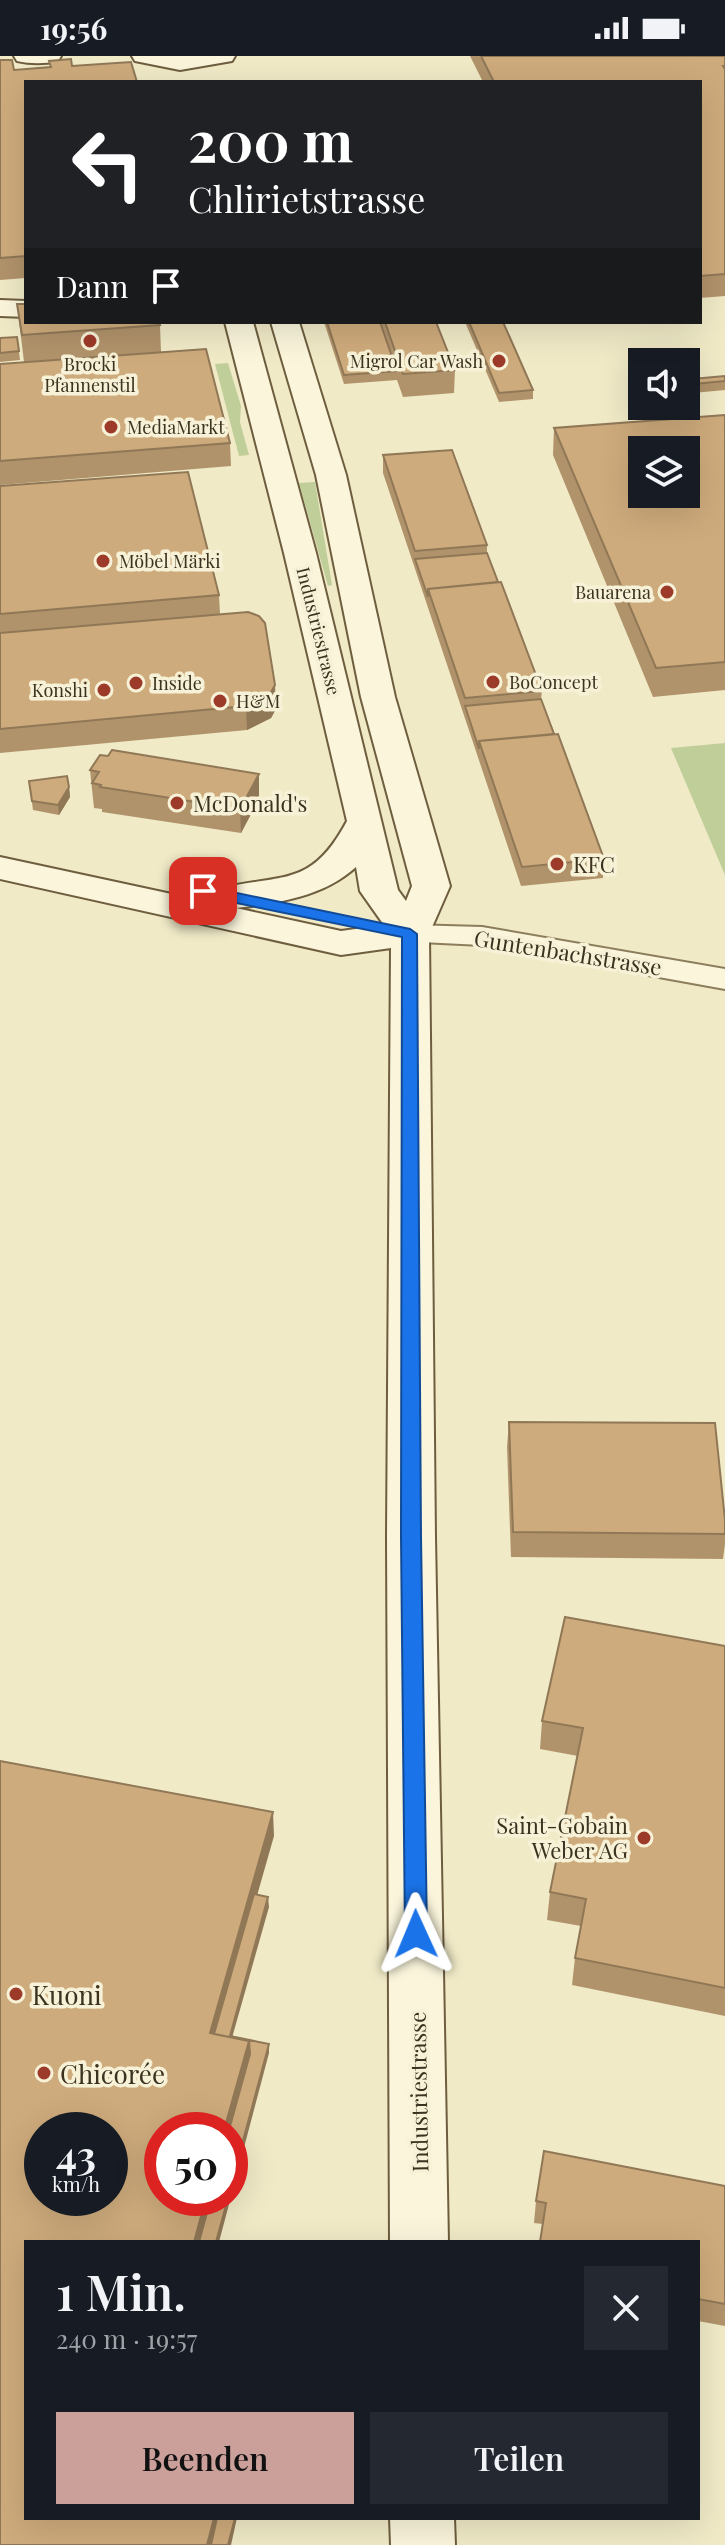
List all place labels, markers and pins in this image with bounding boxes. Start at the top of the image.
marker: Brocki Pfannenstil [81,332,99,350]
place label: Migrol Car Wash [350,349,483,373]
place label: Brocki Pfannenstil [44,352,136,397]
marker: Migrol Car Wash [490,352,508,370]
place label: MediaMarkt [127,415,225,439]
marker: MediaMarkt [102,418,120,436]
place label: Möbel Märki [119,549,220,573]
marker: Möbel Märki [94,552,112,570]
place label: Bauarena [575,580,651,604]
marker: Bauarena [658,583,676,601]
place label: BoConcept [509,670,598,694]
place label: Inside [152,671,202,695]
marker: BoConcept [484,673,502,691]
marker: Inside [127,674,145,692]
place label: Konshi [32,678,88,702]
marker: Konshi [95,681,113,699]
place label: H&M [236,689,280,713]
marker: H&M [211,692,229,710]
place label: McDonald's [193,788,307,818]
marker: McDonald's [168,794,186,812]
place label: KFC [573,849,615,879]
marker: KFC [548,855,566,873]
pin [169,857,237,925]
place label: Saint-Gobain Weber AG [496,1810,628,1865]
marker: Saint-Gobain Weber AG [635,1829,653,1847]
place label: Kuoni [32,1977,102,2012]
marker: Kuoni [7,1985,25,2003]
place label: Chicorée [60,2056,165,2091]
marker: Chicorée [35,2064,53,2082]

